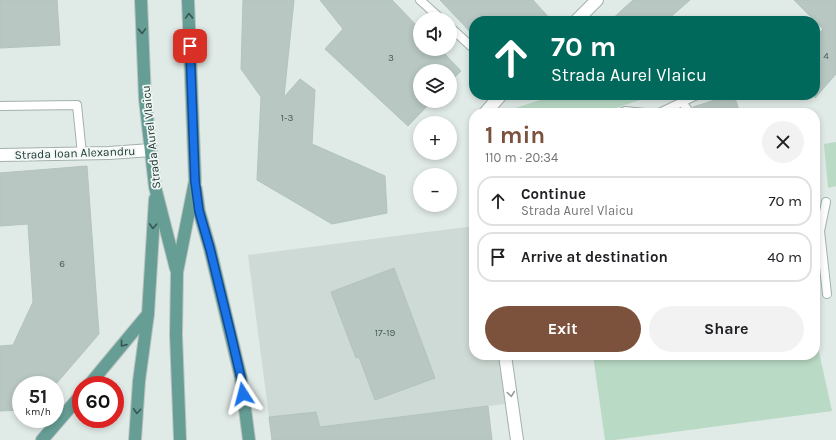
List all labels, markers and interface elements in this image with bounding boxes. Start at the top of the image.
map controls [413,12,457,212]
button: sound [413,12,457,56]
one-way arrow [184,13,193,19]
one-way arrow [138,28,146,34]
pin [173,29,207,63]
text: 70 m [551,30,616,63]
icon: ahead [485,32,537,84]
icon: arrive [179,35,201,57]
house number: 4 [823,50,829,62]
house number: 3 [388,52,394,64]
button: layers [413,64,457,108]
text: Strada Aurel Vlaicu [551,64,707,86]
street label: Strada Aurel Vlaicu [139,85,163,189]
house number: 1-3 [281,112,293,124]
button: + [413,116,457,160]
text: 1 min [485,121,545,149]
button: close [762,121,804,163]
street label: Strada Ioan Alexandru [14,144,136,162]
text: 110 m · 20:34 [485,150,558,165]
button: − [413,168,457,212]
text: Continue [521,185,586,203]
icon: ahead [487,190,509,212]
text: 70 m [768,192,802,210]
text: Strada Aurel Vlaicu [521,203,634,218]
one-way arrow [148,223,157,229]
icon: arrive [487,246,509,268]
text: Arrive at destination [521,248,668,266]
text: 40 m [767,248,802,266]
house number: 6 [59,258,65,270]
button: Exit [485,306,641,352]
button: Share [649,306,804,352]
house number: 17-19 [375,327,395,339]
one-way arrow [121,340,128,347]
position arrow [222,373,264,415]
speed limit sign: 60 [72,376,124,428]
text: 51 [29,385,47,408]
one-way arrow [506,391,515,397]
text: km/h [25,406,51,418]
one-way arrow [133,408,142,414]

